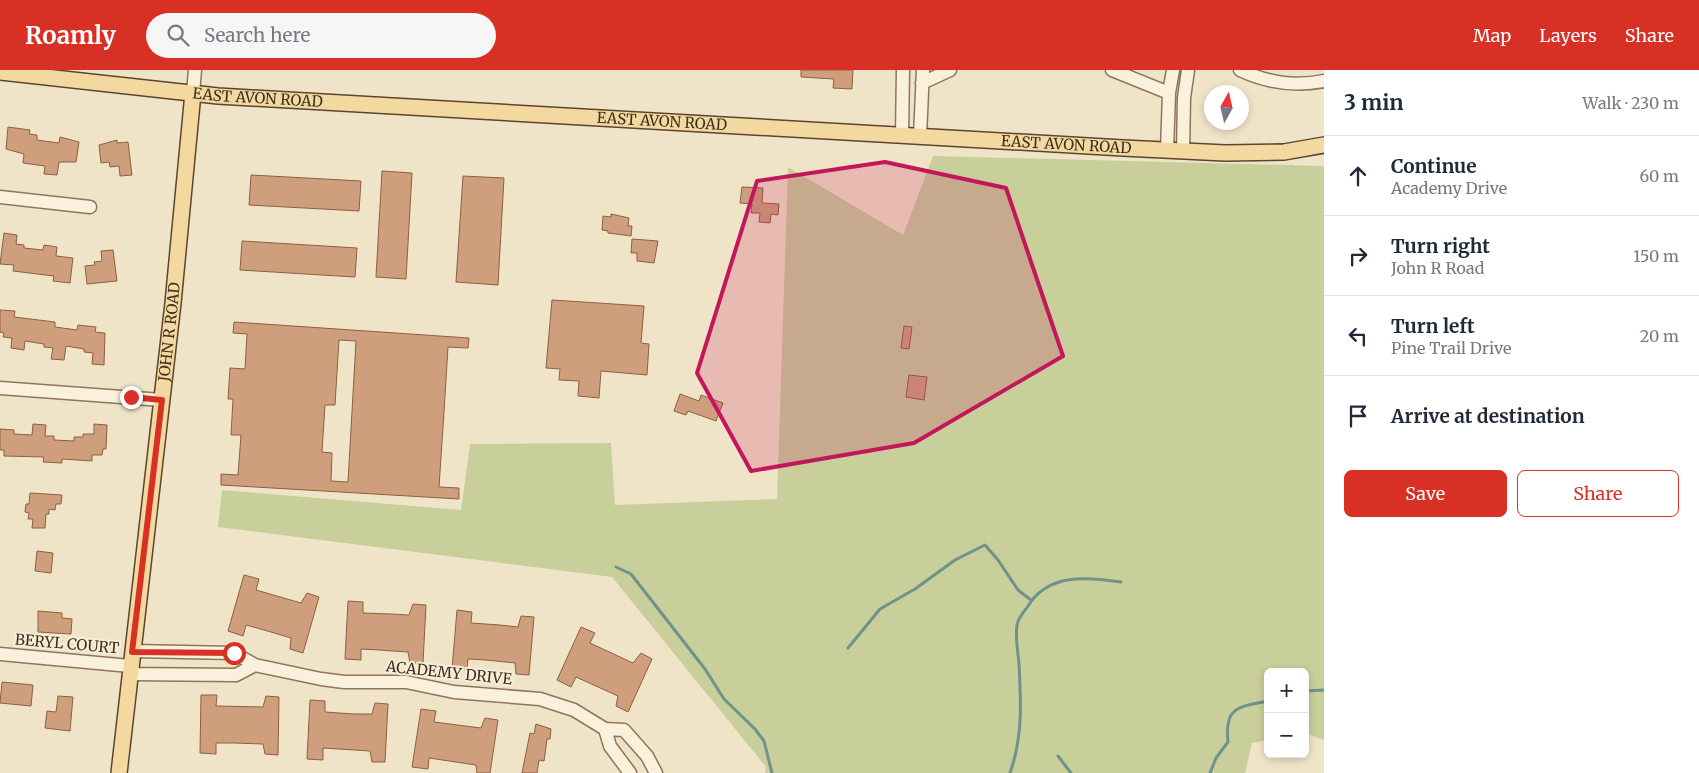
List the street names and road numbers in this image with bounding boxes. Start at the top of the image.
street label: EAST AVON ROAD [192,83,323,111]
street label: EAST AVON ROAD [596,108,728,134]
street label: EAST AVON ROAD [1001,131,1132,157]
street label: JOHN R ROAD [154,281,184,383]
street label: BERYL COURT [14,629,120,658]
street label: ACADEMY DRIVE [384,656,513,689]

